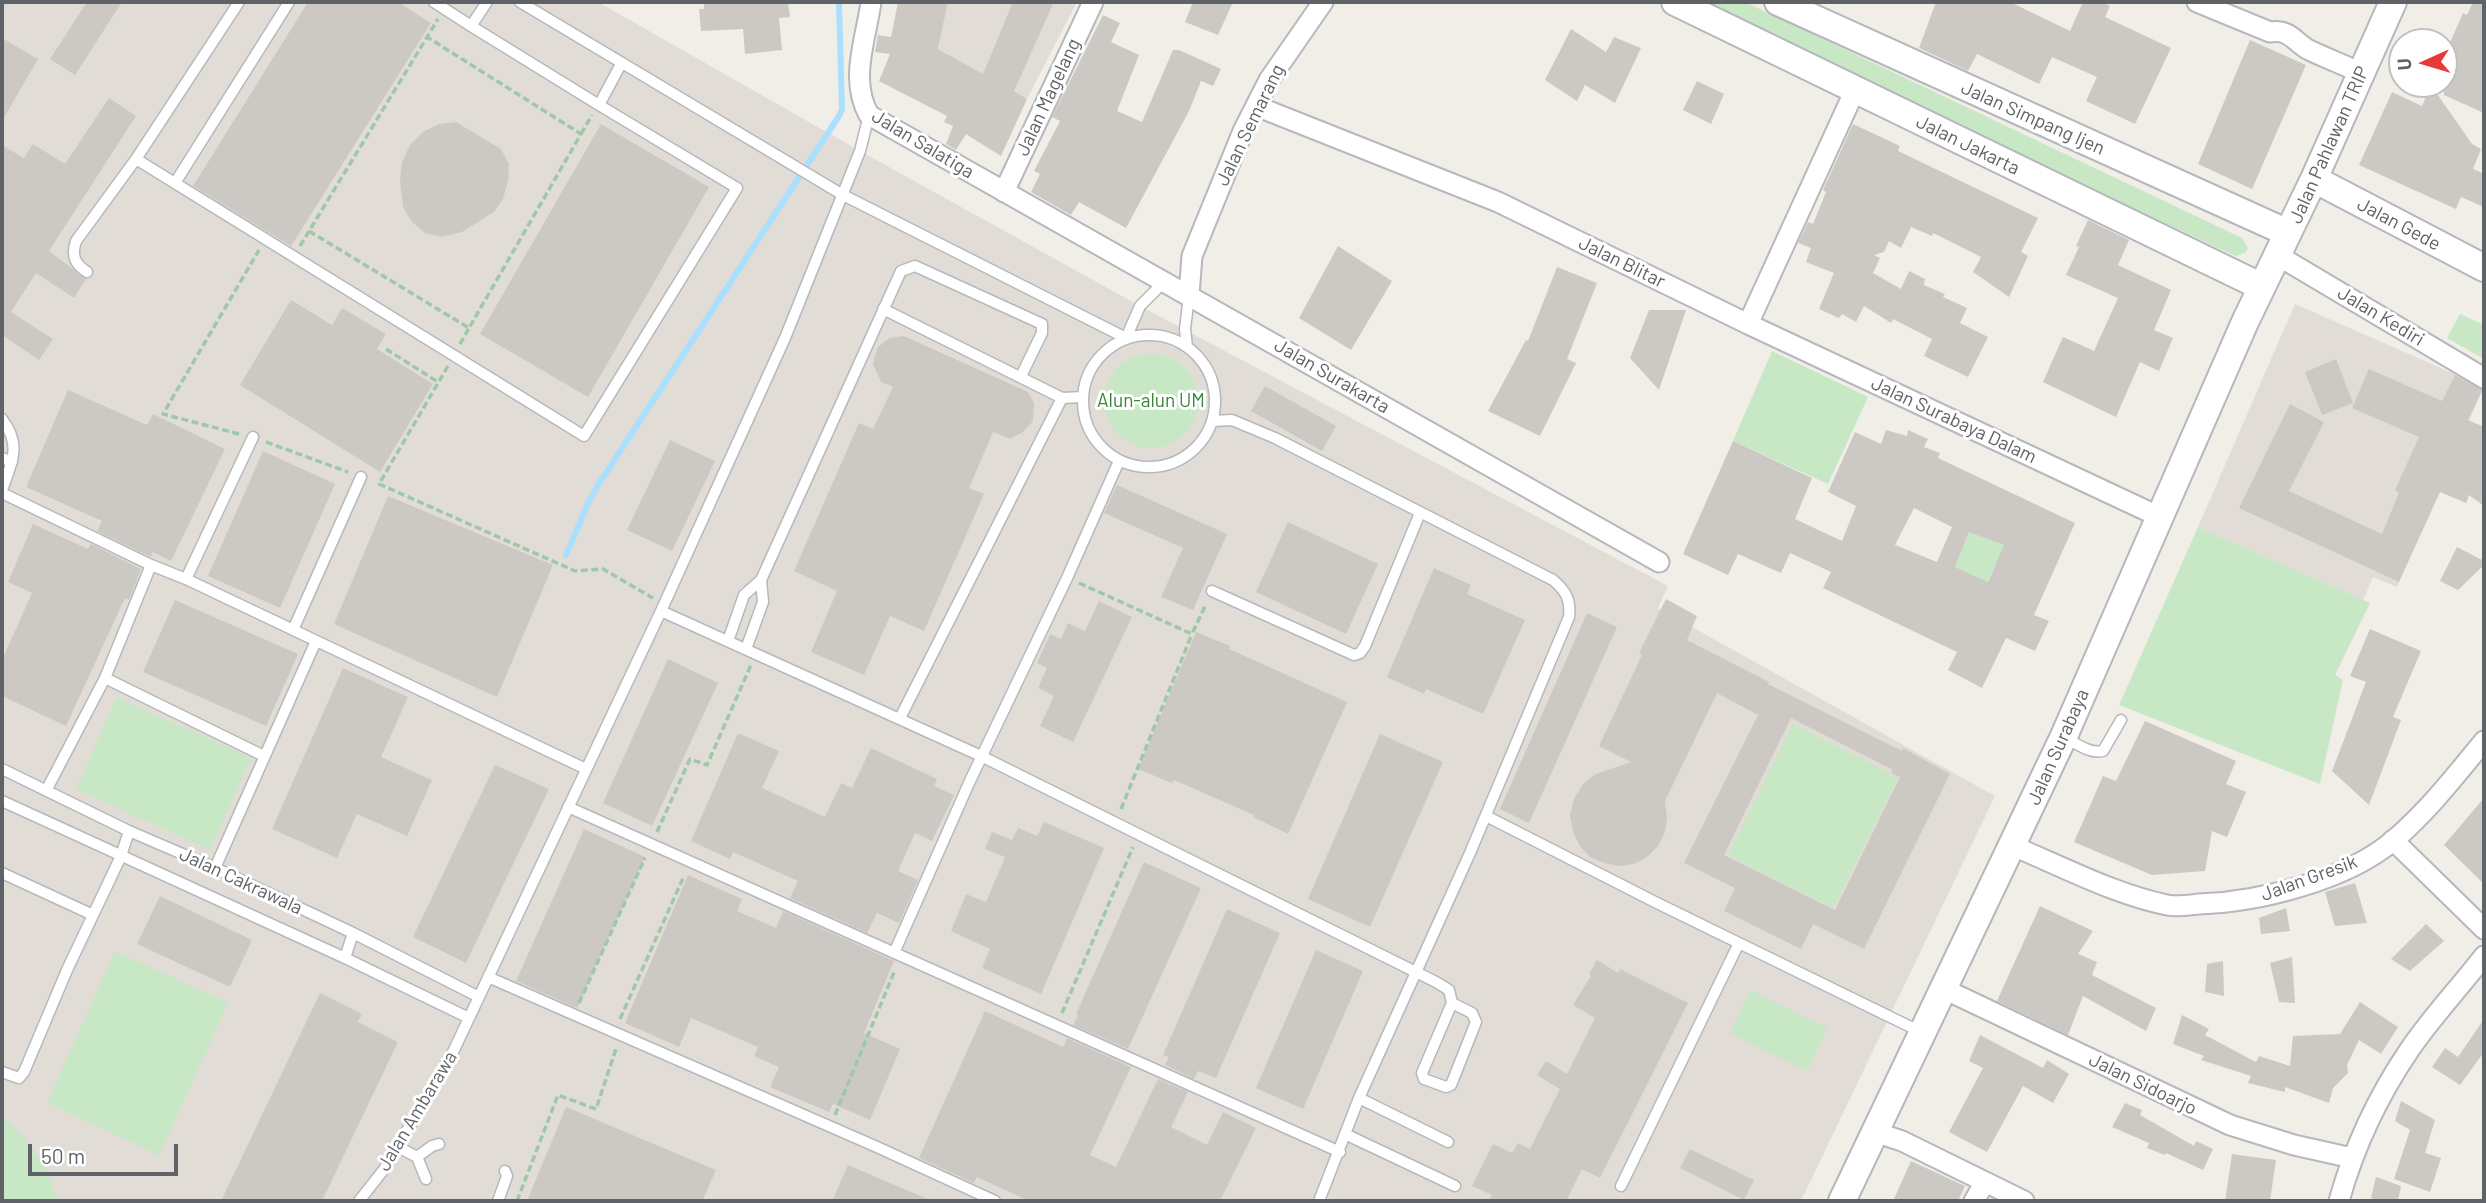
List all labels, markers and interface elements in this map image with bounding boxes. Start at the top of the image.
north arrow [2388,28,2458,98]
street label: Jalan Magelang [1011,35,1085,159]
text: U [2392,58,2415,71]
street label: Jalan Semarang [1211,60,1289,190]
street label: Jalan Pahlawan TRIP [2284,63,2374,227]
street label: Jalan Simpang Ijen [1958,76,2108,160]
street label: Jalan Salatiga [868,105,978,183]
street label: Jalan Jakarta [1913,110,2023,180]
street label: Jalan Gede [2353,193,2445,255]
street label: Jalan Blitar [1575,231,1669,293]
street label: Jalan Kediri [2333,281,2429,351]
street label: Jalan Surakarta [1270,334,1394,418]
street label: Jalan Surabaya Dalam [1868,372,2040,468]
park label: Alun-alun UM [1097,390,1205,412]
street label: Jalan Surabaya [2022,685,2094,809]
street label: Jalan Cakrawala [176,843,306,919]
street label: Jalan Gresik [2258,850,2360,906]
street label: Jalan Ambarawa [372,1047,462,1175]
street label: Jalan Sidoarjo [2085,1048,2201,1120]
scale bar [32,1130,182,1174]
text: 50 m [41,1143,85,1168]

